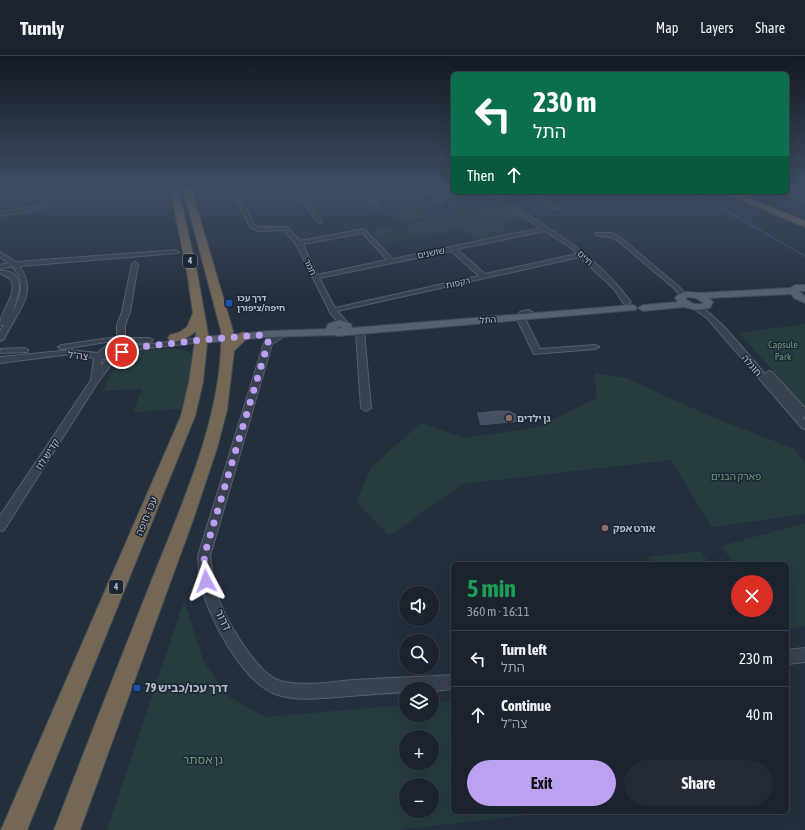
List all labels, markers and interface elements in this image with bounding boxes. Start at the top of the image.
text: Turnly [20,17,64,39]
text: Map [656,20,678,36]
text: Layers [700,20,733,36]
text: Share [755,20,785,36]
text: 230 m [533,86,596,118]
icon: left [467,88,519,140]
text: התל [533,121,566,142]
icon: ahead [503,164,525,186]
text: Then [467,167,495,184]
street label: שושנים [416,245,446,261]
street label: חיים [575,248,595,268]
road number: 4 [183,254,197,268]
street label: תמר [302,257,318,277]
street label: רקפות [445,275,471,290]
place label: דרך עכו חיפה/ציפורן [237,293,285,313]
marker: דרך עכו חיפה/ציפורן [224,298,234,308]
street label: התל [479,314,497,326]
pin [105,335,139,369]
park label: Capsule Park [768,339,798,362]
icon: arrive [111,341,133,363]
street label: צה"ל [67,349,89,362]
street label: חוגלה [739,352,764,378]
marker: גן ילדים [504,413,514,423]
place label: גן ילדים [517,413,551,424]
street label: קדיש לוז [33,437,62,472]
park label: פארק הבנים [711,471,761,482]
street label: עכו - חיפה [133,495,160,537]
marker: אורט אפק [600,523,610,533]
place label: אורט אפק [613,523,656,534]
position arrow [185,560,227,602]
text: 5 min [467,575,516,602]
button: close [731,575,773,617]
road number: 4 [109,580,123,594]
map controls [399,586,439,818]
button: sound [399,586,439,626]
text: 360 m · 16:11 [467,604,530,619]
street label: דרור [212,607,234,633]
button: search [399,634,439,674]
text: Turn left [501,641,547,658]
icon: left [467,648,489,670]
text: 230 m [739,650,773,667]
text: התל [501,660,525,675]
place label: דרך עכו/כביש 79 [145,681,228,695]
button: layers [399,682,439,722]
marker: דרך עכו/כביש 79 [132,683,142,693]
text: Continue [501,697,551,714]
icon: ahead [467,704,489,726]
text: 40 m [746,706,773,723]
text: צה"ל [501,716,527,731]
button: + [399,730,439,770]
park label: גן אסתר [183,753,223,767]
button: Exit [467,760,616,806]
button: Share [624,760,773,806]
button: − [399,778,439,818]

